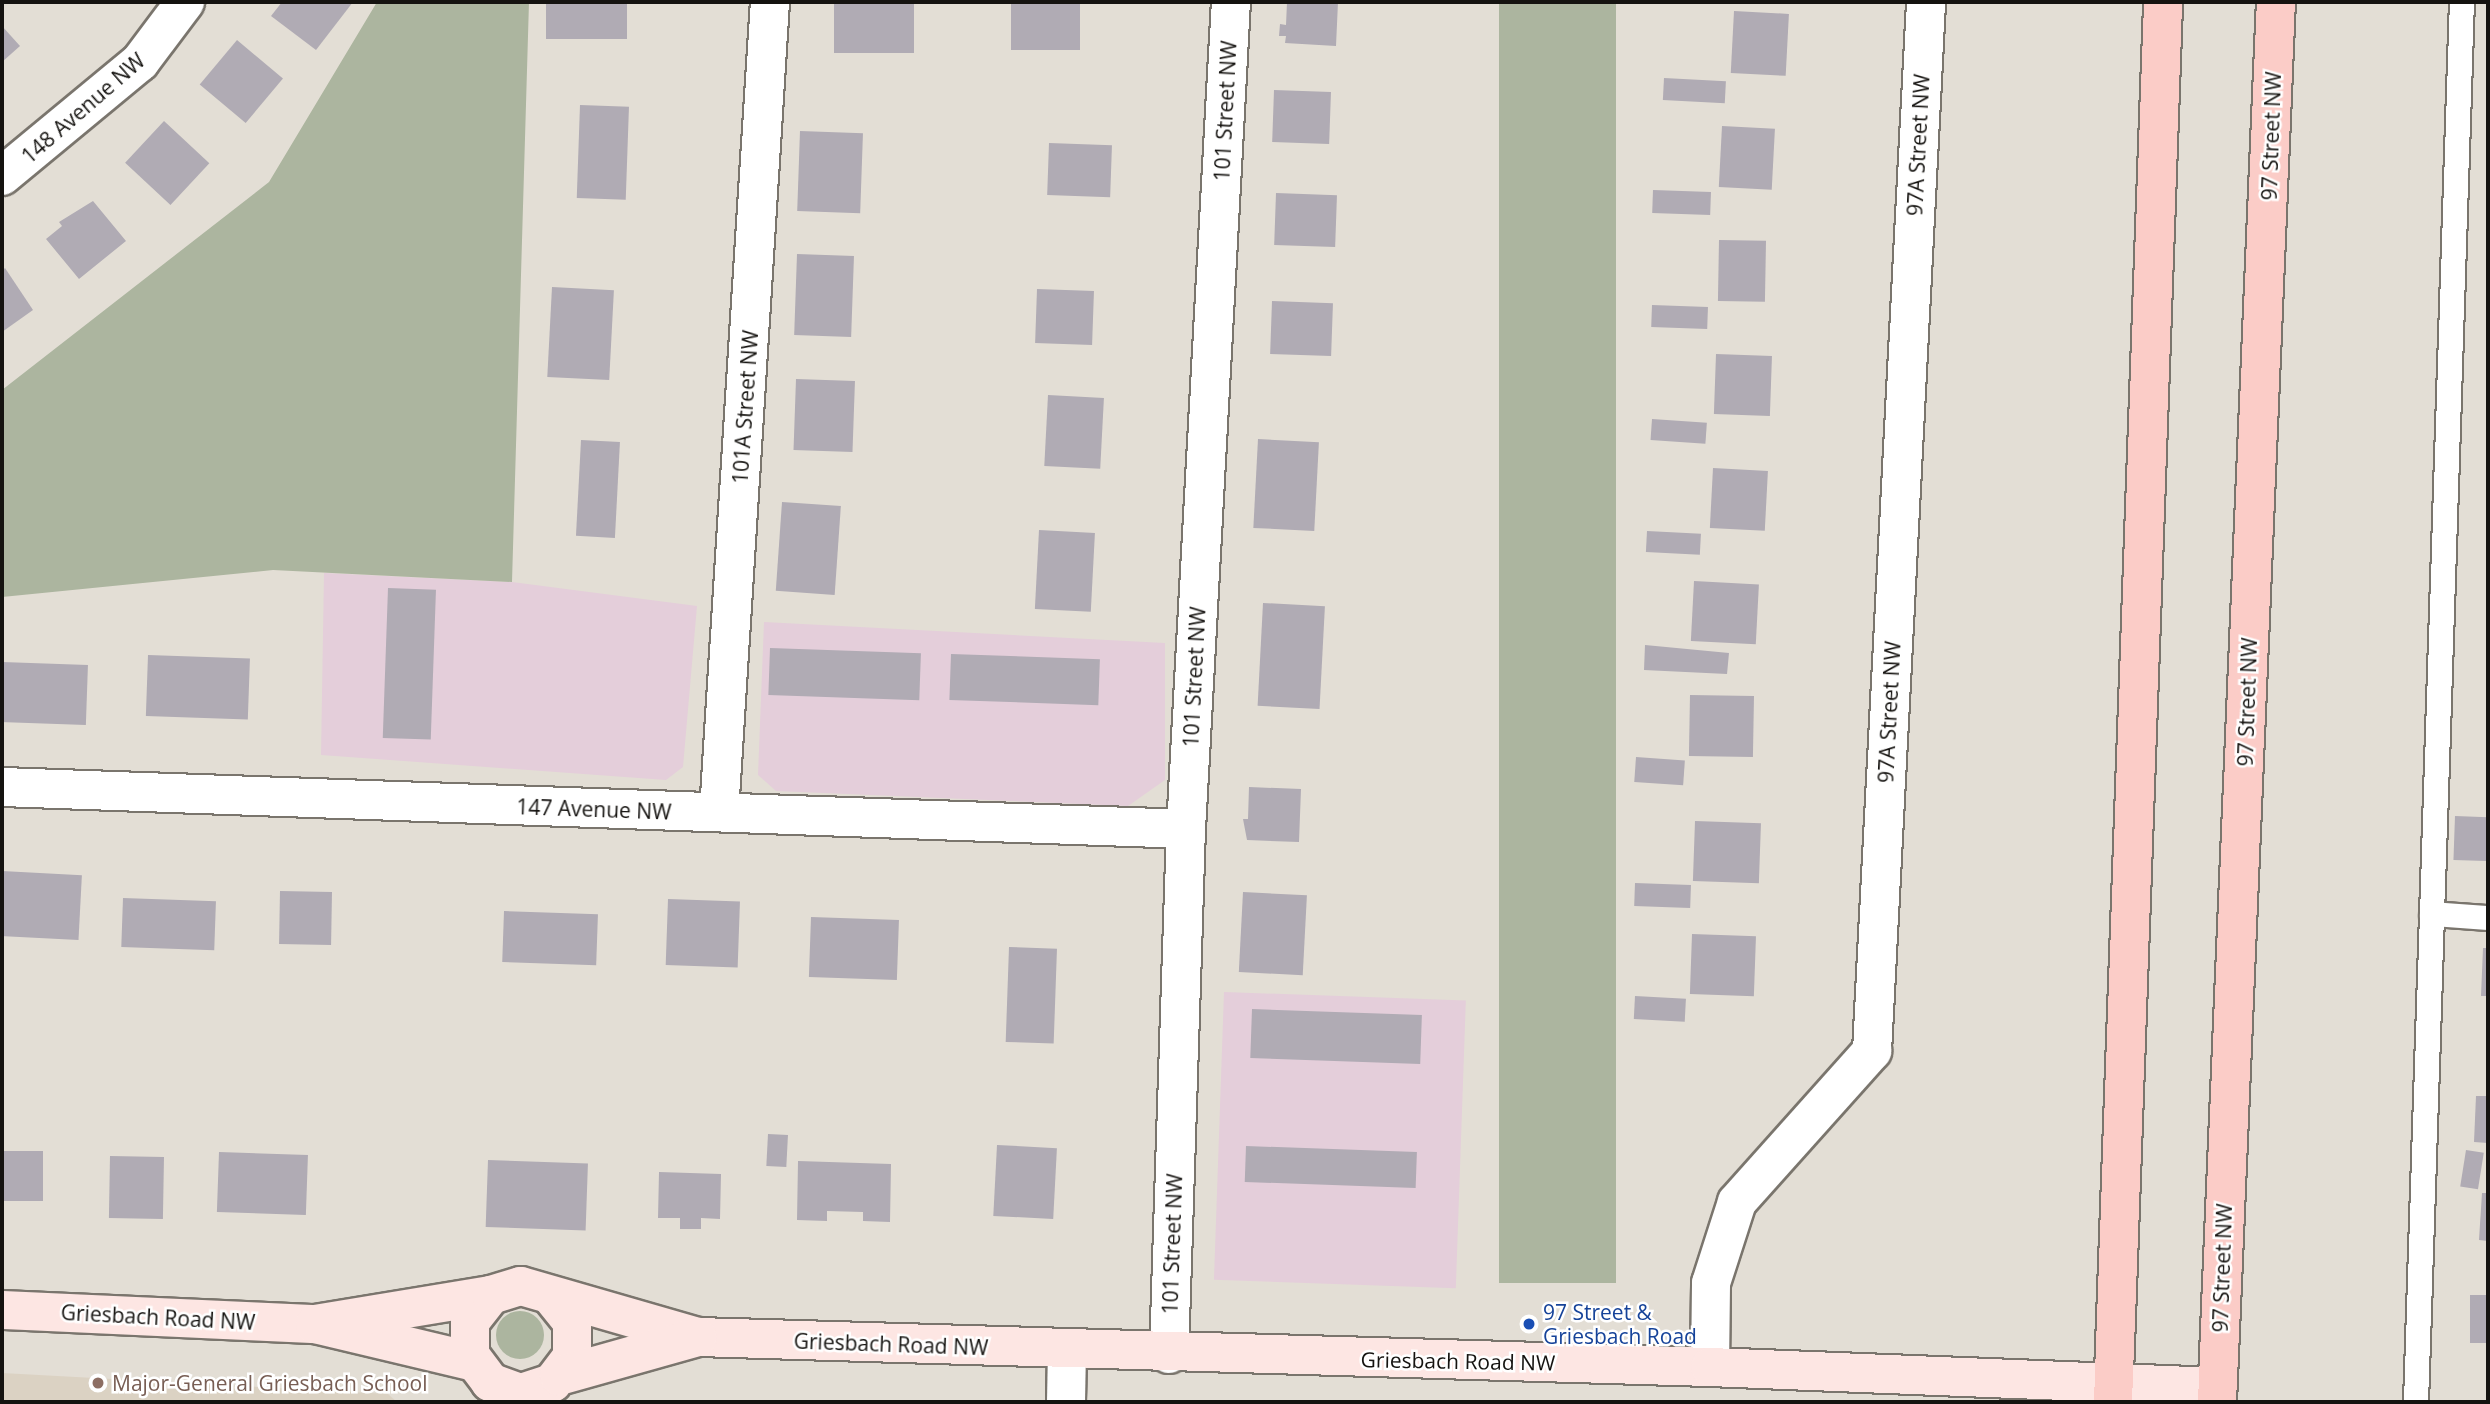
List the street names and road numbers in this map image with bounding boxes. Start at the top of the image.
street label: 101 Street NW [1209,40,1241,182]
street label: 148 Avenue NW [16,48,150,168]
street label: 97 Street NW [2256,71,2286,201]
street label: 97A Street NW [1902,73,1934,217]
street label: 101A Street NW [727,329,763,485]
street label: 101 Street NW [1178,606,1210,748]
street label: 97 Street NW [2232,637,2262,767]
street label: 97A Street NW [1873,640,1905,784]
street label: 147 Avenue NW [516,794,672,824]
street label: 101 Street NW [1157,1173,1187,1315]
street label: 97 Street NW [2207,1203,2237,1333]
street label: Griesbach Road NW [60,1299,256,1335]
street label: Griesbach Road NW [793,1328,989,1360]
street label: Griesbach Road NW [1360,1347,1556,1375]

